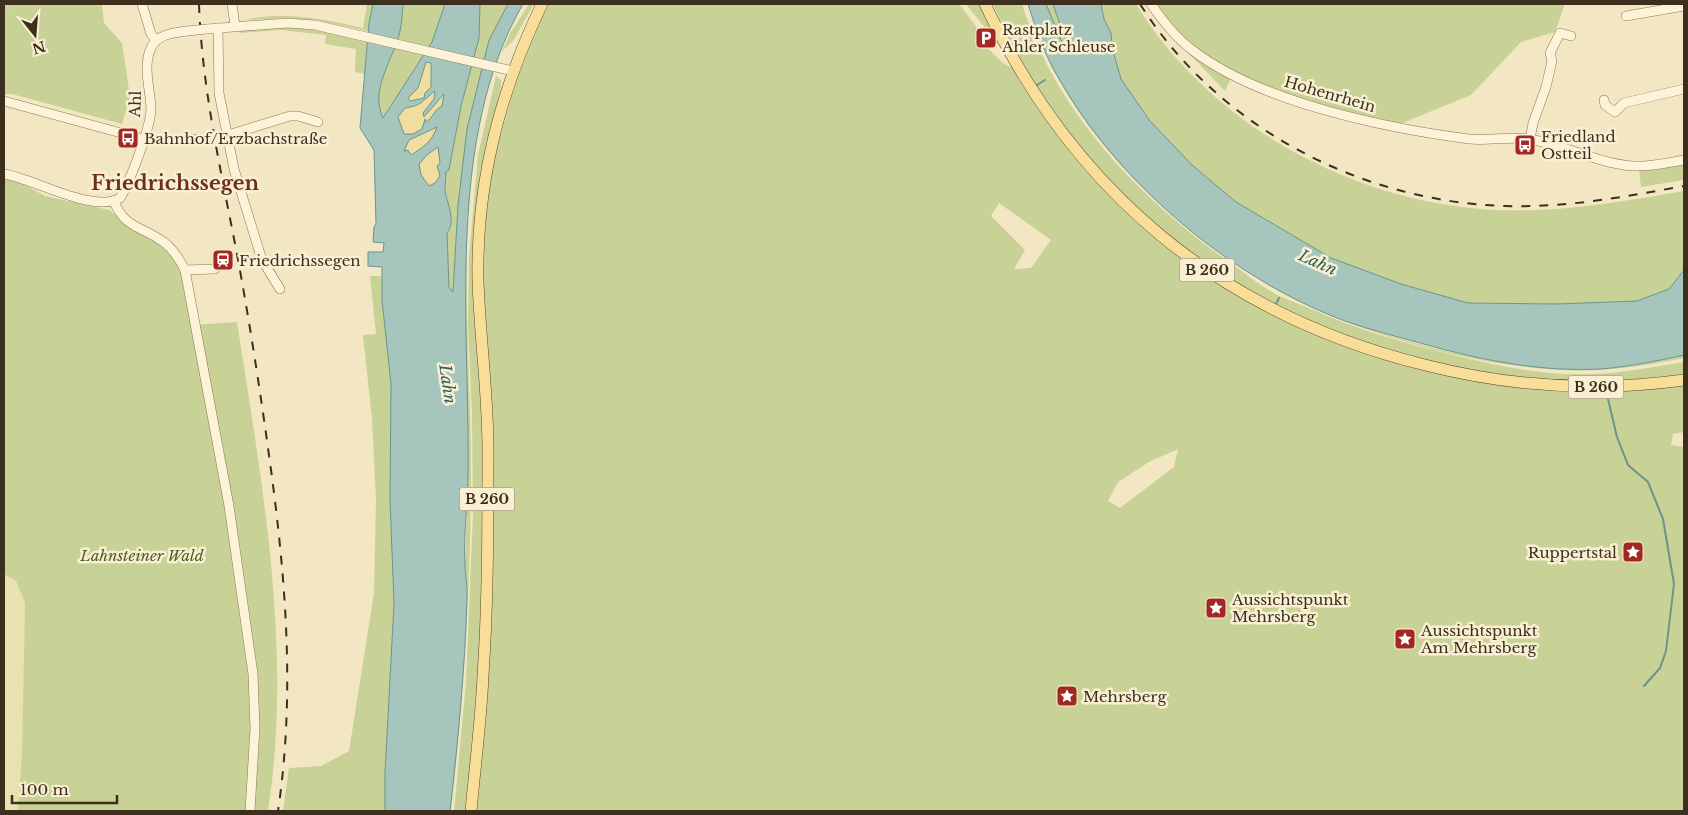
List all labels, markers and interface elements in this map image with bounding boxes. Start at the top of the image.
north arrow [10,10,60,60]
place label: Rastplatz Ahler Schleuse [1001,20,1115,56]
parking icon: Rastplatz Ahler Schleuse [974,26,998,50]
text: N [30,37,48,58]
street label: Hohenrhein [1282,72,1378,116]
street label: Ahl [125,90,145,119]
bus stop icon: Bahnhof/Erzbachstraße [116,126,140,150]
place label: Friedland Ostteil [1541,127,1616,163]
place label: Bahnhof/Erzbachstraße [144,129,327,148]
bus stop icon: Friedland Ostteil [1513,133,1537,157]
district label: Friedrichssegen [91,171,259,195]
water label: Lahn [1295,244,1340,279]
station icon: Friedrichssegen [211,248,235,272]
place label: Friedrichssegen [239,251,361,270]
road number: B 260 [1180,258,1234,282]
water label: Lahn [435,362,461,405]
road number: B 260 [1568,376,1624,398]
road number: B 260 [460,488,514,510]
place icon: Ruppertstal [1621,540,1645,564]
place label: Ruppertstal [1528,543,1617,562]
park label: Lahnsteiner Wald [79,546,204,565]
place label: Aussichtspunkt Mehrsberg [1231,590,1349,626]
place icon: Aussichtspunkt Mehrsberg [1204,596,1228,620]
place label: Aussichtspunkt Am Mehrsberg [1420,621,1538,657]
place icon: Aussichtspunkt Am Mehrsberg [1393,627,1417,651]
place icon: Mehrsberg [1055,684,1079,708]
place label: Mehrsberg [1083,687,1167,706]
scale bar [12,772,118,804]
text: 100 m [20,780,69,799]

